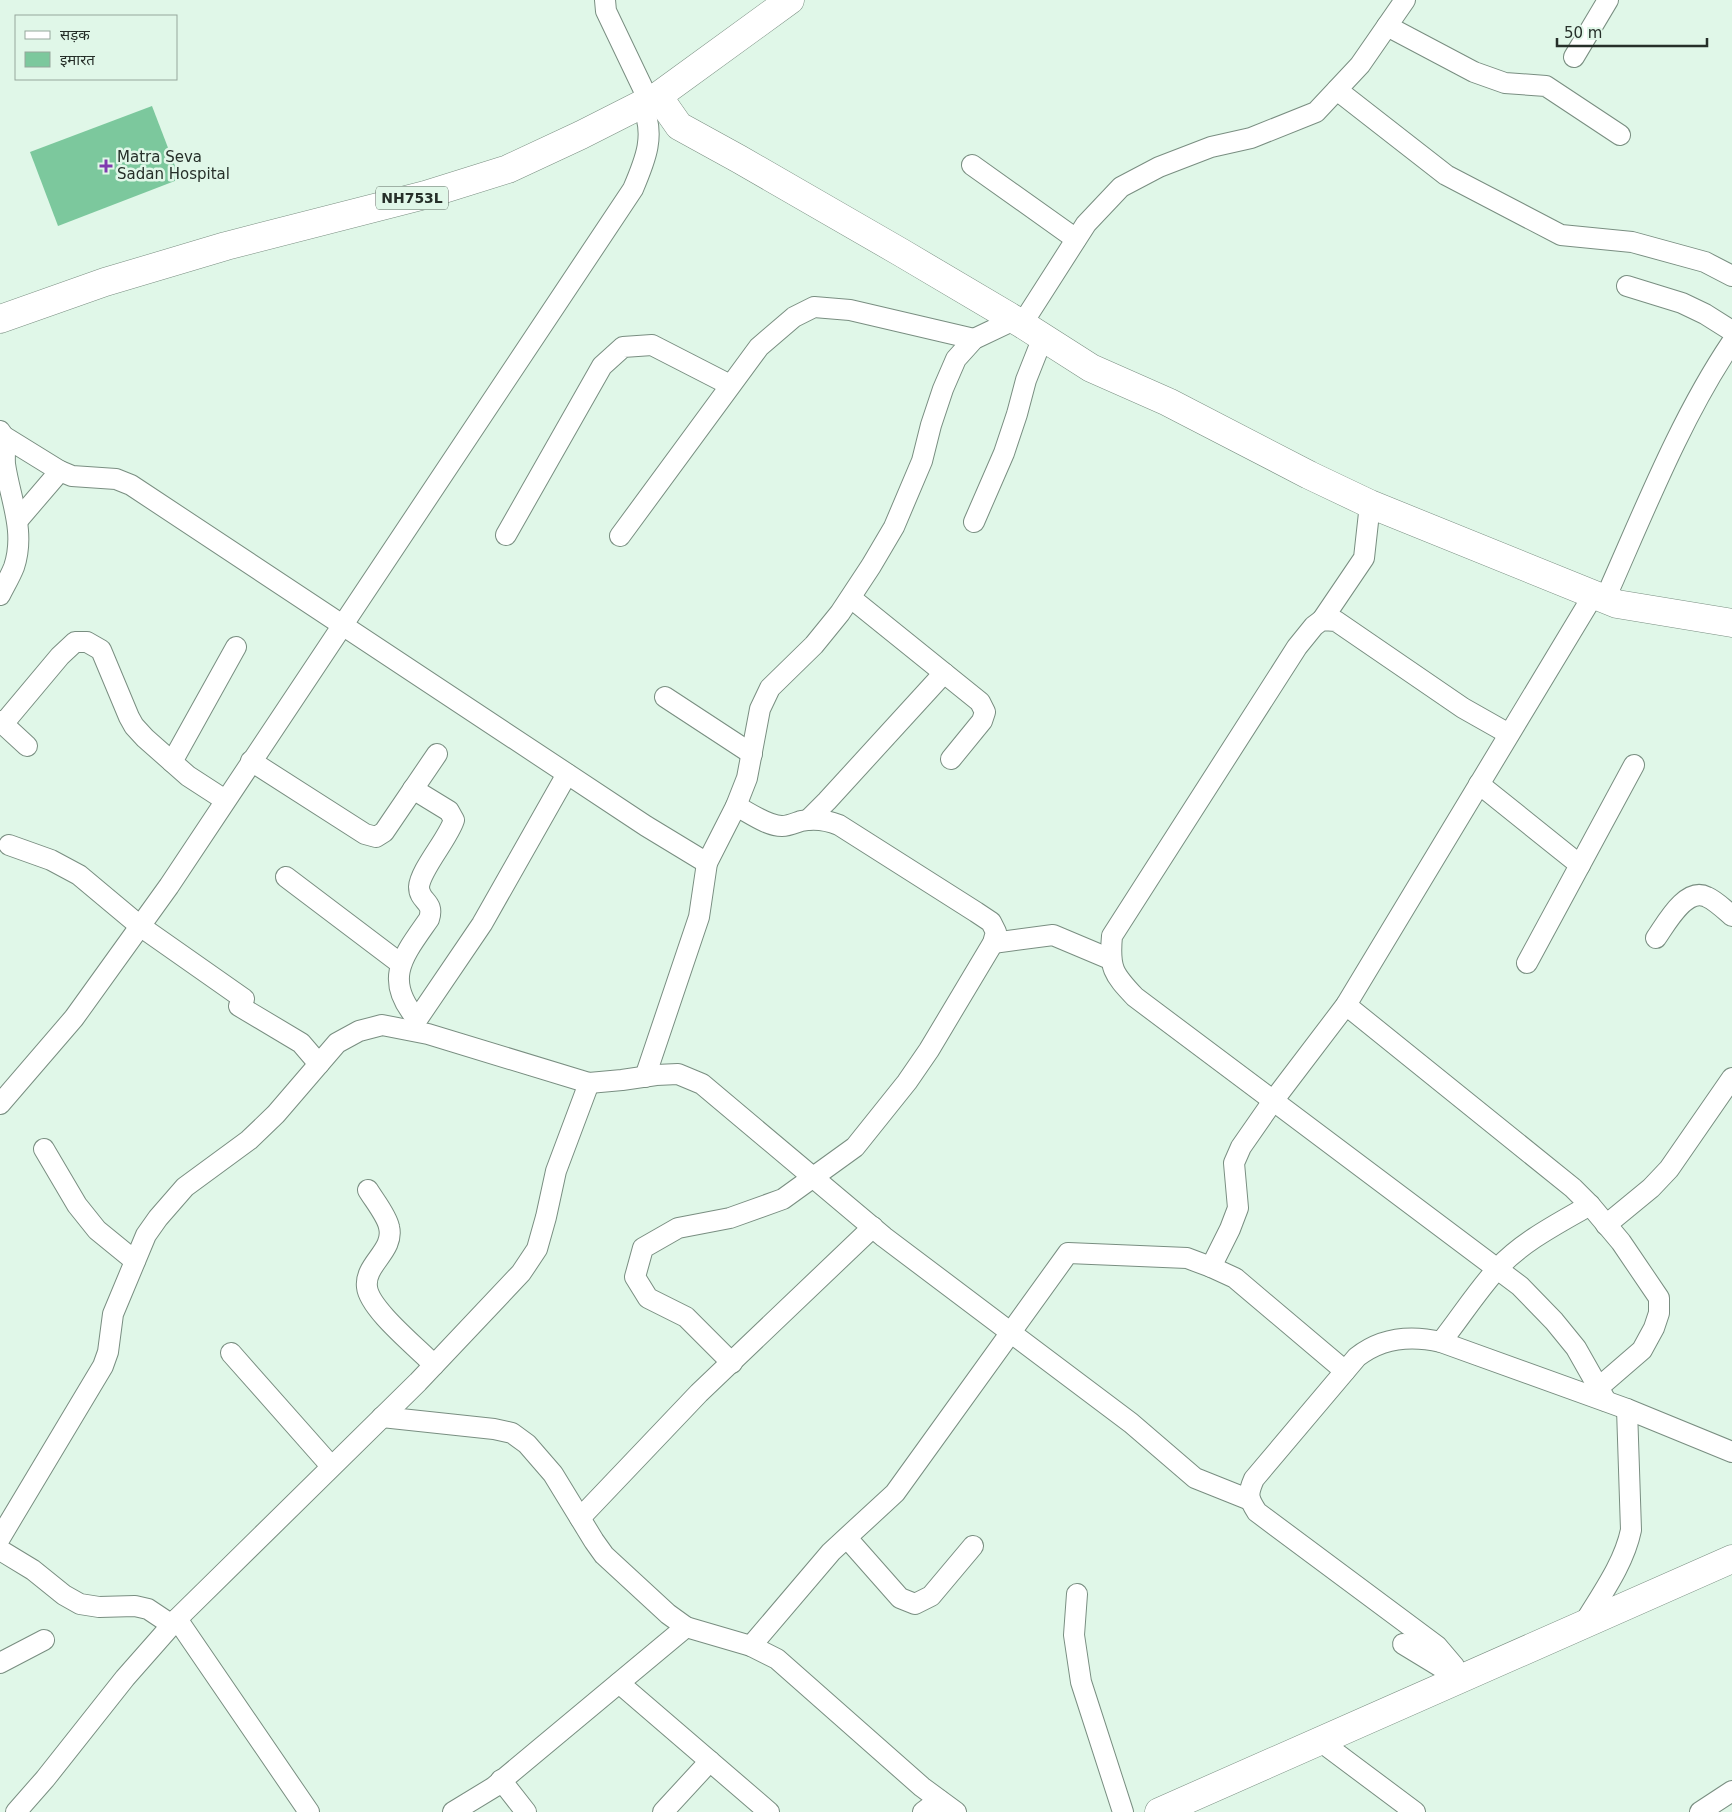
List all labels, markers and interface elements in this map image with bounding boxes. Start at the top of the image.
legend [15,15,178,80]
scale bar [1557,15,1707,47]
text: 50 m [1564,24,1602,42]
text: सड़क [60,26,90,44]
text: इमारत [60,51,95,69]
place label: Matra Seva Sadan Hospital [117,148,230,183]
marker: Matra Seva Sadan Hospital [99,159,113,173]
road number: NH753L [376,187,448,210]

